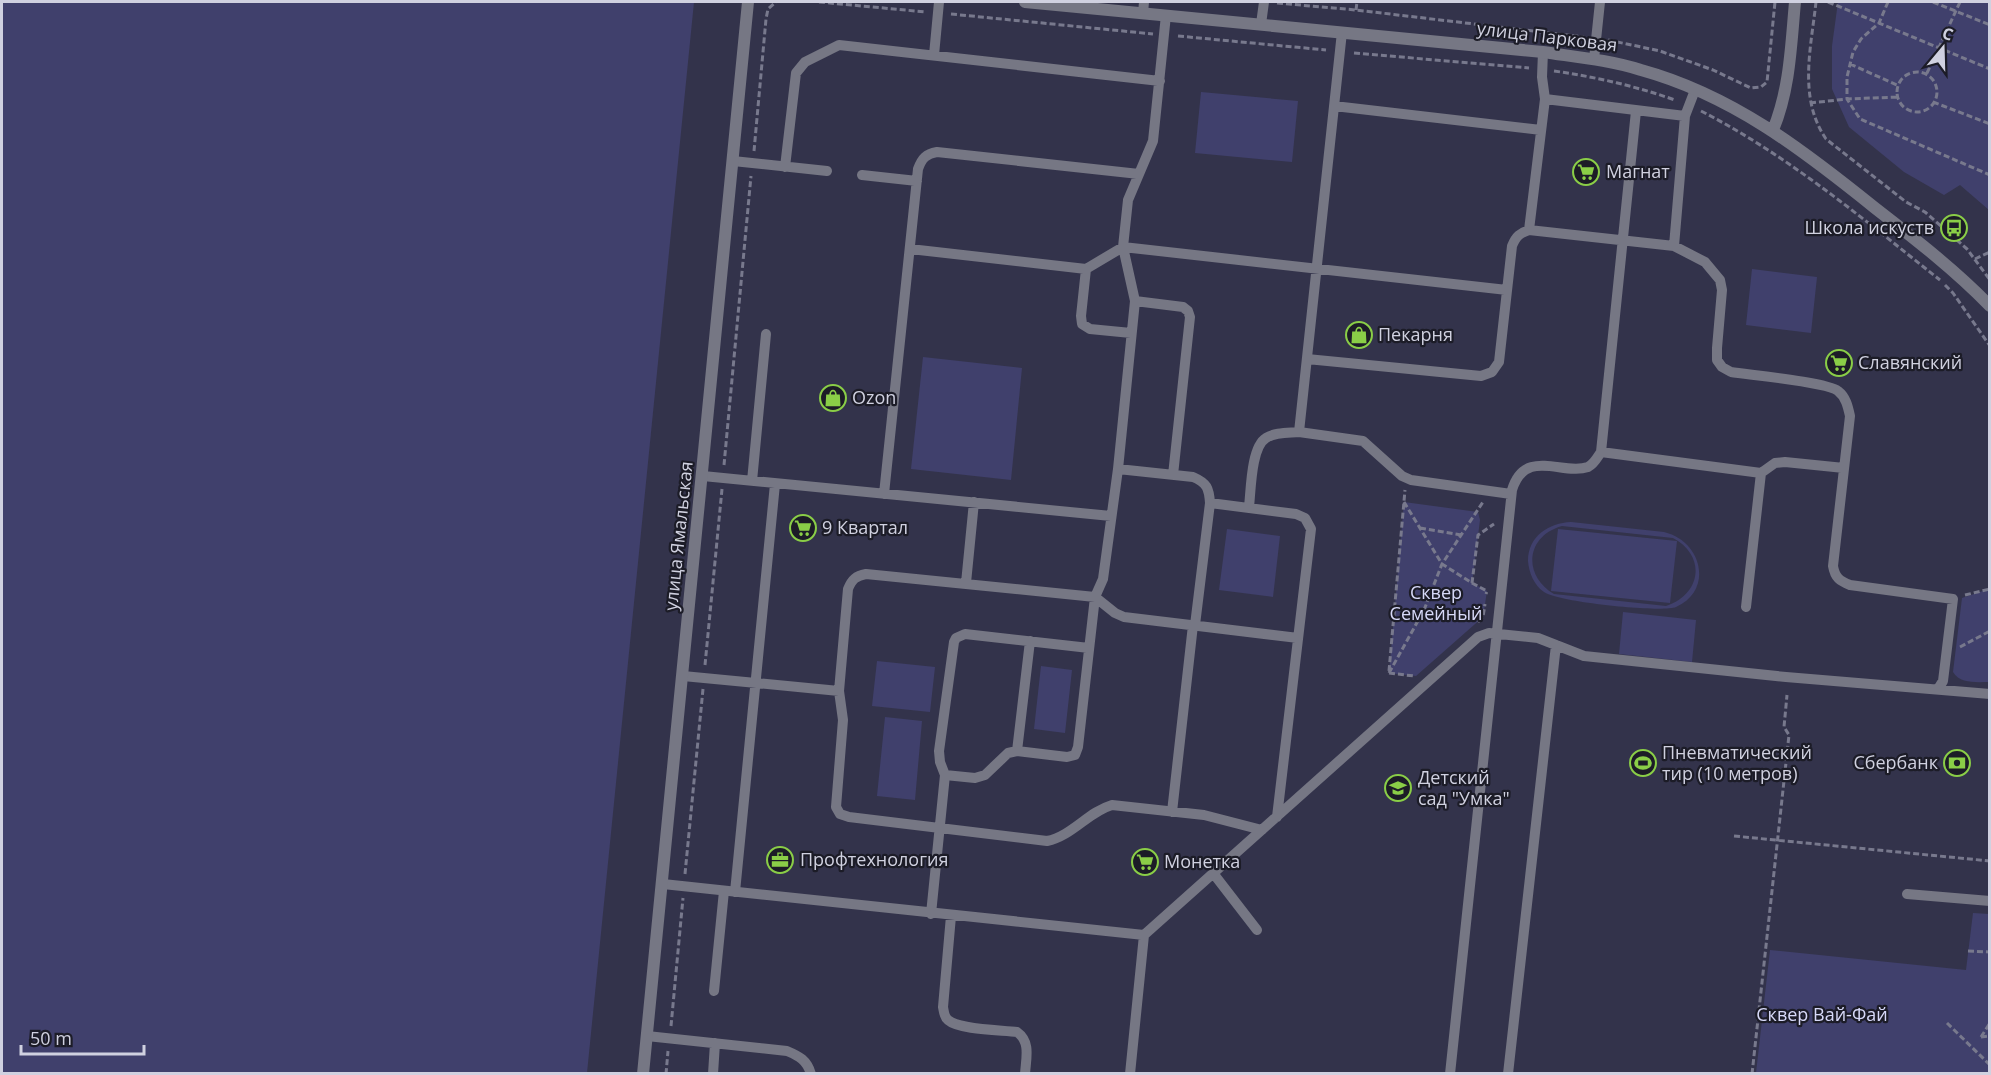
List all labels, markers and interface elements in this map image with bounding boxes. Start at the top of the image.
street label: улица Парковая [1476,15,1619,57]
north arrow [1913,18,1973,78]
text: С [1939,22,1956,46]
supermarket icon: Магнат [1571,157,1601,187]
place label: Магнат [1606,159,1670,183]
bus stop icon: Школа искуств [1939,213,1969,243]
place label: Школа искуств [1805,215,1934,239]
shop icon: Пекарня [1344,320,1374,350]
place label: Пекарня [1378,322,1453,346]
supermarket icon: Славянский [1824,348,1854,378]
place label: Славянский [1858,350,1962,374]
shop icon: Ozon [818,383,848,413]
place label: Ozon [852,385,896,409]
street label: улица Ямальская [658,460,698,612]
supermarket icon: 9 Квартал [788,513,818,543]
place label: 9 Квартал [822,515,908,539]
park label: Сквер Семейный [1390,580,1482,625]
place label: Пневматический тир (10 метров) [1662,740,1812,785]
sports icon: Пневматический тир (10 метров) [1628,748,1658,778]
bank icon: Сбербанк [1942,748,1972,778]
place label: Сбербанк [1853,750,1939,774]
place label: Детский сад "Умка" [1418,765,1510,810]
school or university icon: Детский сад "Умка" [1383,773,1413,803]
office icon: Профтехнология [765,845,795,875]
place label: Профтехнология [800,847,948,871]
supermarket icon: Монетка [1130,847,1160,877]
place label: Монетка [1164,849,1240,873]
park label: Сквер Вай-Фай [1756,1002,1888,1026]
scale bar [21,1018,144,1056]
text: 50 m [30,1026,72,1050]

